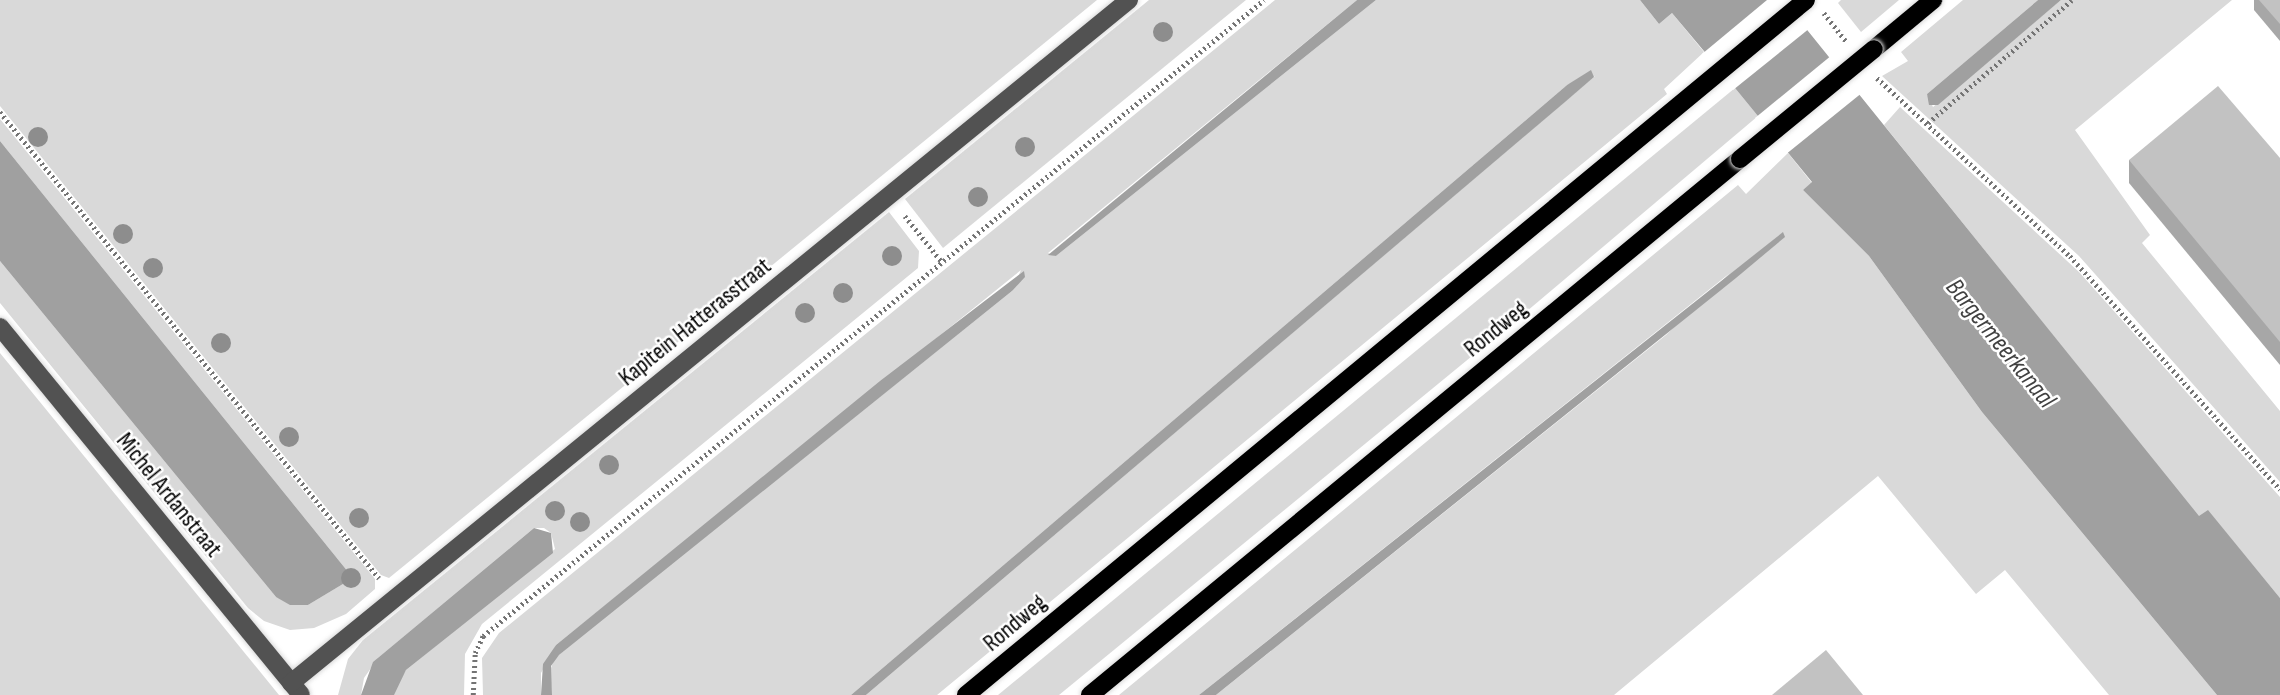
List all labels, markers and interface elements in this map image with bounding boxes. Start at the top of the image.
street label: Kapitein Hatterasstraat [613,252,777,392]
water label: Bargermeerkanaal [1938,273,2062,415]
street label: Rondweg [1458,295,1534,363]
street label: Michel Ardanstraat [110,427,228,563]
street label: Rondweg [978,588,1052,658]

